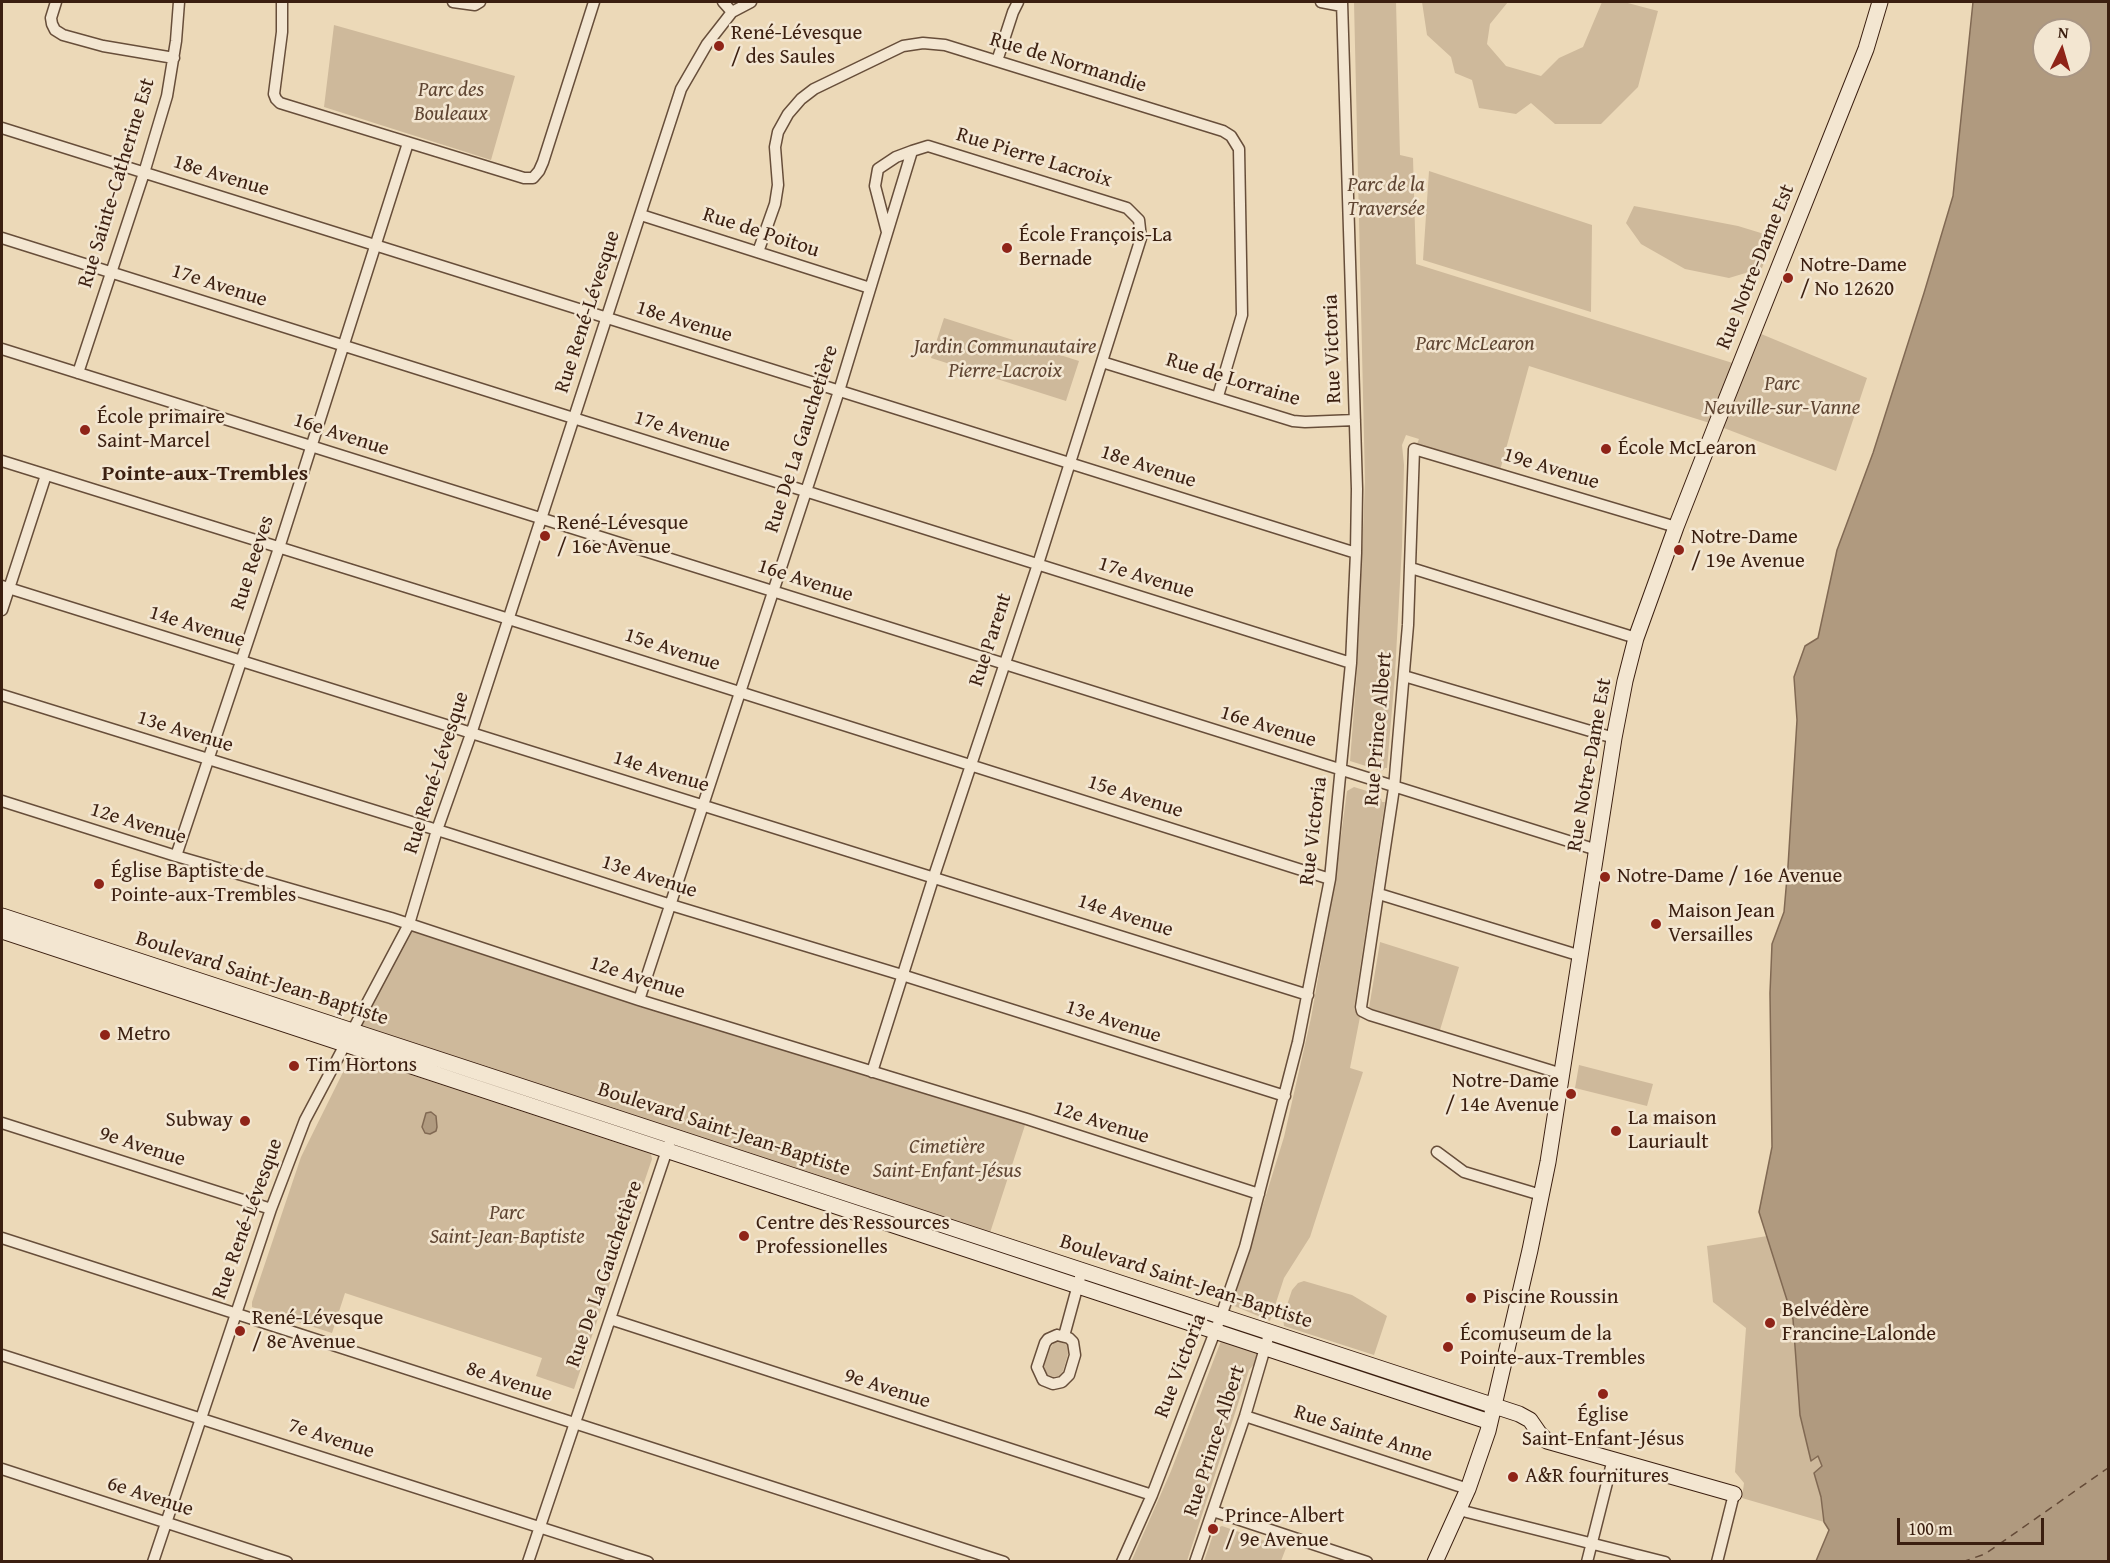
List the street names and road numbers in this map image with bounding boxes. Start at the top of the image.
street label: Rue de Normandie [987,27,1149,99]
street label: Rue Sainte-Catherine Est [73,75,161,291]
street label: Rue Pierre Lacroix [953,122,1115,194]
street label: 18e Avenue [170,149,272,203]
street label: Rue Notre-Dame Est [1711,181,1801,353]
street label: Rue de Poitou [700,202,822,264]
street label: Rue René-Lévesque [550,228,626,396]
street label: 17e Avenue [168,259,270,313]
street label: Rue Victoria [1318,294,1348,404]
street label: 18e Avenue [633,295,735,349]
street label: Rue De La Gauchetière [760,342,844,536]
street label: Rue de Lorraine [1163,348,1303,412]
street label: 17e Avenue [631,405,733,459]
street label: 16e Avenue [290,408,392,462]
street label: 18e Avenue [1097,440,1199,494]
street label: 19e Avenue [1500,442,1602,496]
street label: Rue Reeves [226,513,280,613]
street label: 17e Avenue [1095,551,1197,605]
street label: 16e Avenue [754,554,856,608]
street label: Rue Parent [964,590,1018,690]
street label: 14e Avenue [146,600,248,654]
street label: 15e Avenue [621,623,723,677]
street label: Rue Prince Albert [1360,651,1398,807]
street label: Rue Notre-Dame Est [1562,676,1618,854]
street label: Rue René-Lévesque [399,689,475,857]
street label: 16e Avenue [1217,700,1319,754]
street label: 13e Avenue [134,705,236,759]
street label: 14e Avenue [610,745,712,799]
street label: 15e Avenue [1084,770,1186,824]
street label: Rue Victoria [1295,775,1333,887]
street label: 12e Avenue [87,797,189,851]
street label: 13e Avenue [598,850,700,904]
street label: 14e Avenue [1074,889,1176,943]
street label: Boulevard Saint-Jean-Baptiste [133,926,391,1032]
street label: 12e Avenue [586,951,688,1005]
street label: 13e Avenue [1062,995,1164,1049]
street label: Boulevard Saint-Jean-Baptiste [595,1077,853,1183]
street label: 12e Avenue [1050,1096,1152,1150]
street label: 9e Avenue [96,1121,188,1173]
street label: Rue René-Lévesque [207,1135,289,1303]
street label: Rue De La Gauchetière [561,1177,649,1371]
street label: Boulevard Saint-Jean-Baptiste [1057,1229,1315,1335]
street label: Rue Victoria [1150,1310,1212,1422]
street label: 8e Avenue [463,1356,555,1408]
street label: Rue Prince-Albert [1179,1362,1251,1520]
street label: 9e Avenue [841,1363,933,1415]
street label: Rue Sainte Anne [1291,1400,1435,1468]
street label: 7e Avenue [285,1413,377,1465]
street label: 6e Avenue [104,1471,196,1523]

